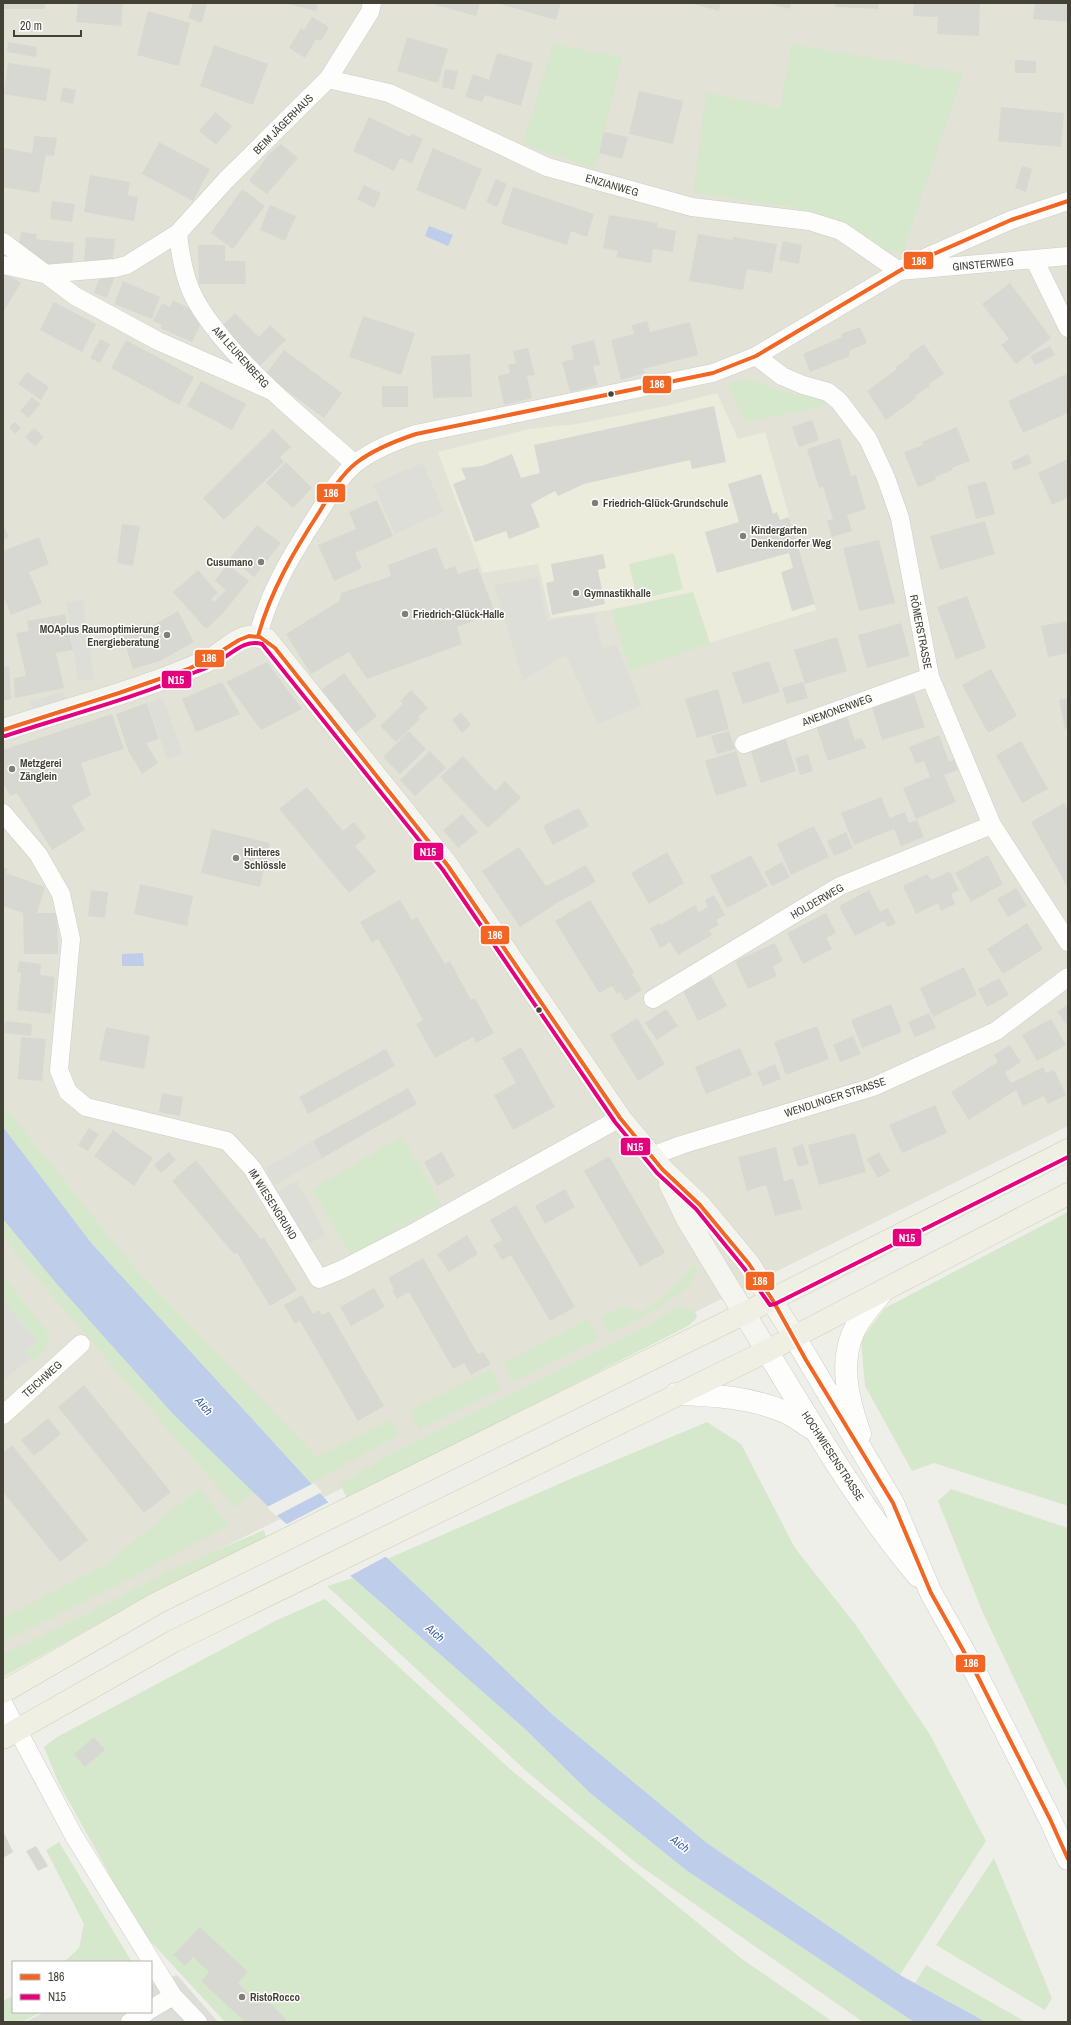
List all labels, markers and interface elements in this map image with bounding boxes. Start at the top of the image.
scale bar [14,12,81,38]
text: 20 m [20,18,42,34]
street label: BEIM JÄGERHAUS [250,91,316,157]
street label: ENZIANWEG [584,171,640,199]
line badge: 186 [903,251,934,270]
text: 186 [911,254,927,268]
street label: GINSTERWEG [952,254,1014,274]
street label: AM LEURENBERG [209,323,272,391]
line badge: 186 [642,375,672,394]
text: 186 [649,377,665,391]
unlabelled marker [606,389,616,399]
line badge: 186 [316,483,346,503]
text: 186 [323,486,339,500]
place label: Friedrich-Glück-Grundschule [603,496,728,510]
marker: Friedrich-Glück-Grundschule [590,498,600,508]
place label: Kindergarten Denkendorfer Weg [751,523,832,550]
marker: Kindergarten Denkendorfer Weg [738,531,748,541]
place label: Cusumano [206,555,253,569]
marker: Cusumano [256,557,266,567]
place label: Gymnastikhalle [584,586,651,600]
marker: Gymnastikhalle [571,588,581,598]
street label: RÖMERSTRASSE [907,594,935,670]
place label: Friedrich-Glück-Halle [413,607,504,621]
marker: Friedrich-Glück-Halle [400,609,410,619]
place label: MOAplus Raumoptimierung Energieberatung [40,622,159,649]
marker: MOAplus Raumoptimierung Energieberatung [162,630,172,640]
line badge: 186 [194,649,225,668]
text: 186 [201,651,217,665]
line badge: N15 [161,670,192,689]
text: N15 [168,673,184,687]
street label: ANEMONENWEG [799,691,874,730]
place label: Metzgerei Zänglein [20,756,62,783]
marker: Metzgerei Zänglein [7,764,17,774]
line badge: N15 [413,842,444,861]
place label: Hinteres Schlössle [244,845,286,872]
text: N15 [420,845,436,859]
marker: Hinteres Schlössle [231,853,241,863]
street label: HOLDERWEG [788,880,846,922]
line badge: 186 [480,925,510,945]
text: 186 [487,928,503,942]
unlabelled marker [534,1005,544,1015]
street label: WENDLINGER STRASSE [783,1074,887,1120]
line badge: N15 [620,1137,651,1156]
text: N15 [627,1140,643,1154]
street label: IM WIESENGRUND [246,1166,300,1242]
line badge: N15 [892,1228,922,1247]
text: N15 [899,1231,915,1245]
line badge: 186 [745,1271,775,1291]
text: 186 [752,1274,768,1288]
street label: TEICHWEG [19,1358,65,1400]
water label: Aich [191,1393,216,1419]
street label: HOCHWIESENSTRASSE [799,1408,867,1504]
water label: Aich [422,1620,448,1646]
line badge: 186 [955,1654,986,1673]
text: 186 [963,1656,979,1670]
water label: Aich [667,1831,693,1856]
legend [12,1961,152,2013]
text: 186 [48,1969,64,1985]
text: N15 [48,1989,67,2005]
place label: RistoRocco [250,1990,301,2004]
marker: RistoRocco [237,1992,247,2002]

